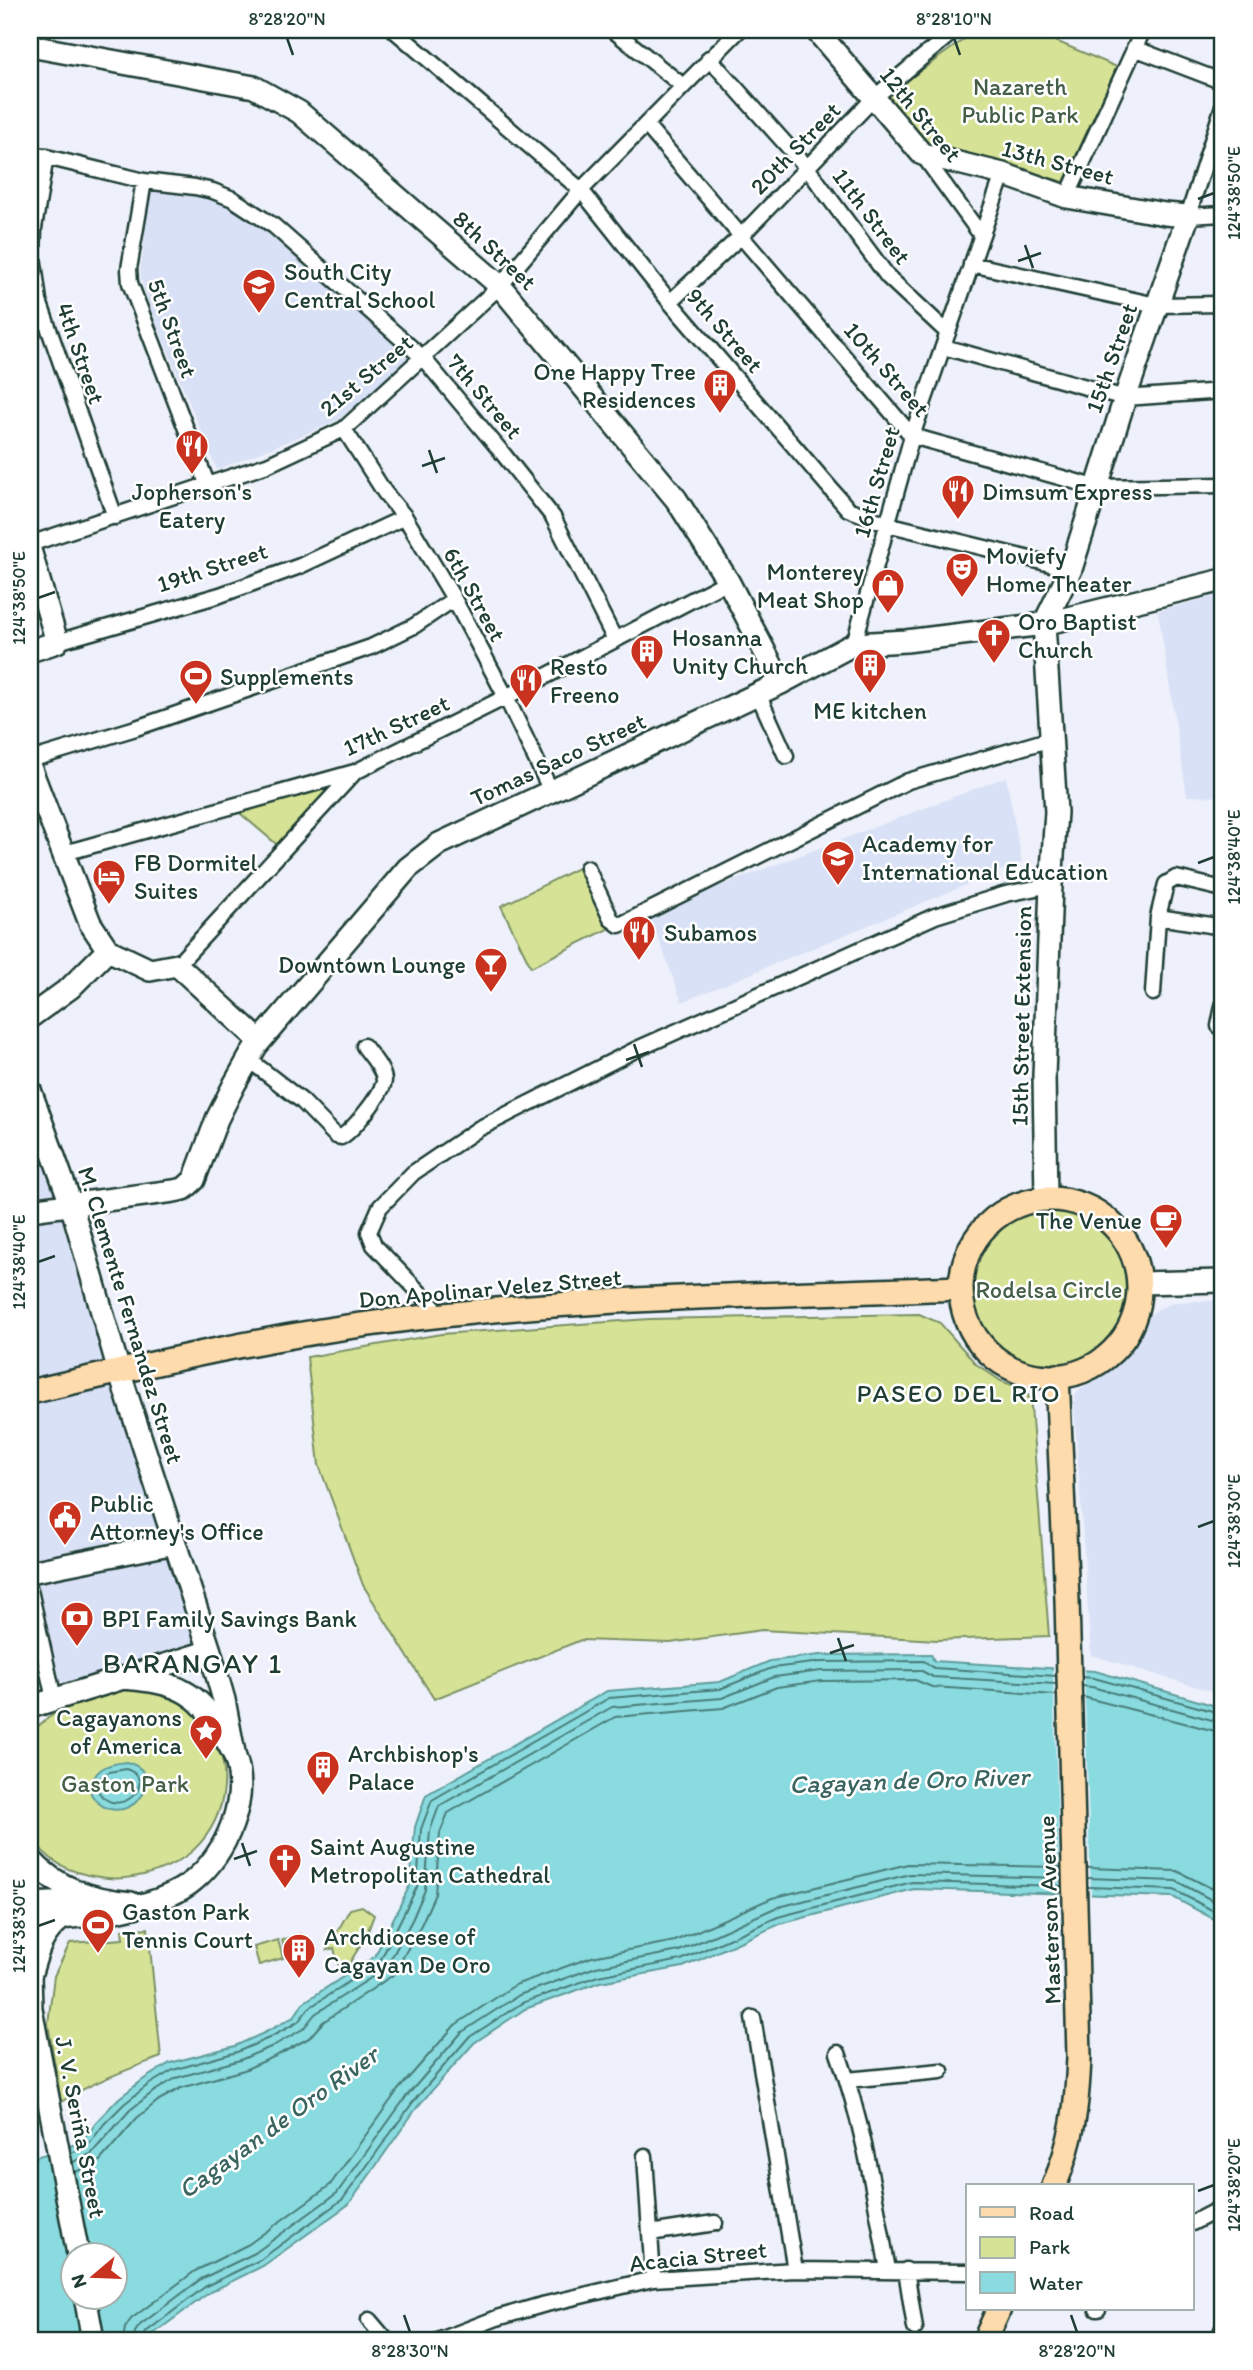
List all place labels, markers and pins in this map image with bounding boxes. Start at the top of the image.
place label: South City Central School [284,257,436,314]
school or university icon: South City Central School [240,266,278,315]
place label: One Happy Tree Residences [533,357,696,414]
building icon: One Happy Tree Residences [701,366,739,415]
restaurant icon: Jopherson's Eatery [173,427,211,476]
restaurant icon: Dimsum Express [939,472,977,521]
place label: Jopherson's Eatery [132,477,252,534]
place label: Dimsum Express [982,477,1153,506]
place label: Moviefy Home Theater [986,541,1132,598]
theatre icon: Moviefy Home Theater [943,550,981,599]
place label: Monterey Meat Shop [757,557,864,614]
shop icon: Monterey Meat Shop [869,566,907,615]
place label: Oro Baptist Church [1018,607,1137,664]
church icon: Oro Baptist Church [975,616,1013,665]
place label: Hosanna Unity Church [672,623,808,680]
building icon: Hosanna Unity Church [628,632,666,681]
building icon: ME kitchen [851,646,889,695]
place label: Resto Freeno [550,652,619,709]
sports icon: Supplements [177,657,215,706]
restaurant icon: Resto Freeno [507,661,545,710]
place label: Supplements [220,662,354,691]
place label: ME kitchen [813,696,927,725]
place label: Academy for International Education [862,829,1108,886]
school or university icon: Academy for International Education [819,838,857,887]
place label: FB Dormitel Suites [134,848,258,905]
hotel icon: FB Dormitel Suites [90,857,128,906]
restaurant icon: Subamos [620,913,658,962]
place label: Subamos [664,918,757,947]
bar icon: Downtown Lounge [472,945,510,994]
place label: Downtown Lounge [278,950,466,979]
cafe icon: The Venue [1147,1201,1185,1250]
place label: The Venue [1036,1206,1142,1235]
place label: Public Attorney's Office [90,1489,264,1546]
public building icon: Public Attorney's Office [46,1498,84,1547]
bank icon: BPI Family Savings Bank [58,1599,96,1648]
place label: BPI Family Savings Bank [102,1604,358,1633]
place label: Cagayanons of America [56,1703,182,1760]
place icon: Cagayanons of America [187,1712,225,1761]
place label: Archbishop's Palace [348,1739,479,1796]
building icon: Archbishop's Palace [304,1748,342,1797]
place label: Saint Augustine Metropolitan Cathedral [310,1832,550,1889]
church icon: Saint Augustine Metropolitan Cathedral [266,1841,304,1890]
place label: Gaston Park Tennis Court [122,1897,253,1954]
sports icon: Gaston Park Tennis Court [79,1906,117,1955]
place label: Archdiocese of Cagayan De Oro [324,1922,491,1979]
building icon: Archdiocese of Cagayan De Oro [280,1931,318,1980]

